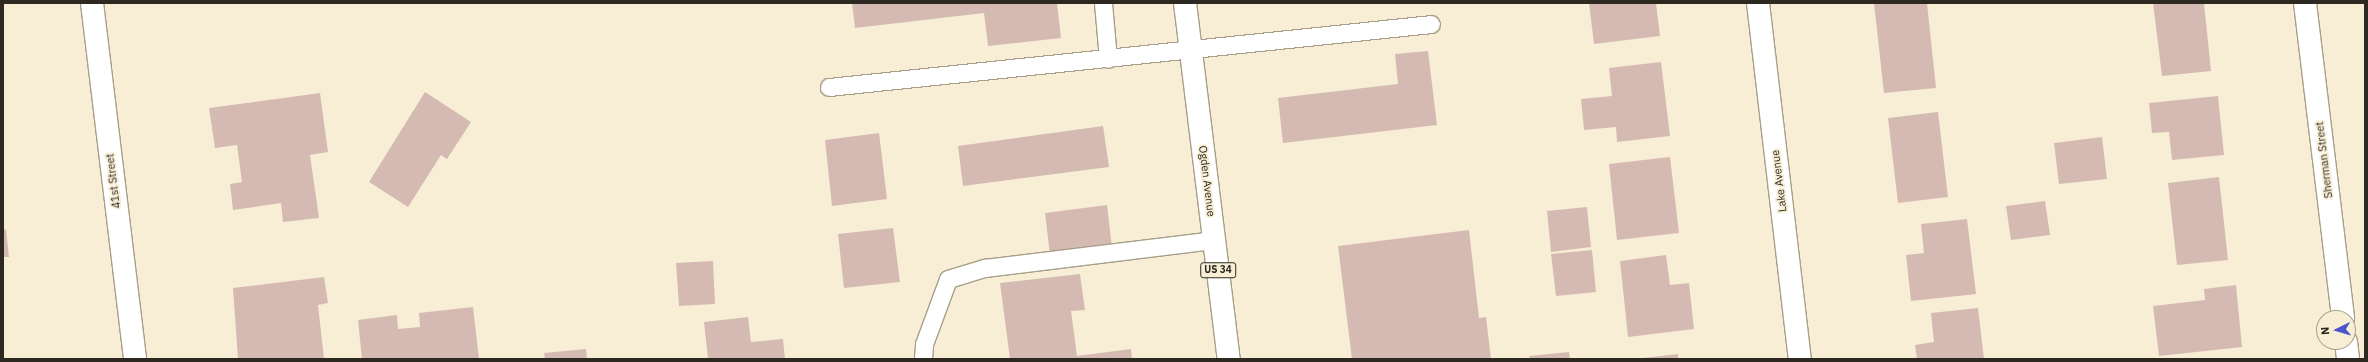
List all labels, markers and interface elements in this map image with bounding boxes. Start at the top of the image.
street label: Sherman Street [2313,121,2335,199]
street label: Ogden Avenue [1196,145,1218,217]
street label: Lake Avenue [1769,149,1789,213]
street label: 41st Street [103,153,123,209]
road number: US 34 [1200,262,1236,278]
north arrow [2316,310,2356,350]
text: N [2318,326,2332,336]

